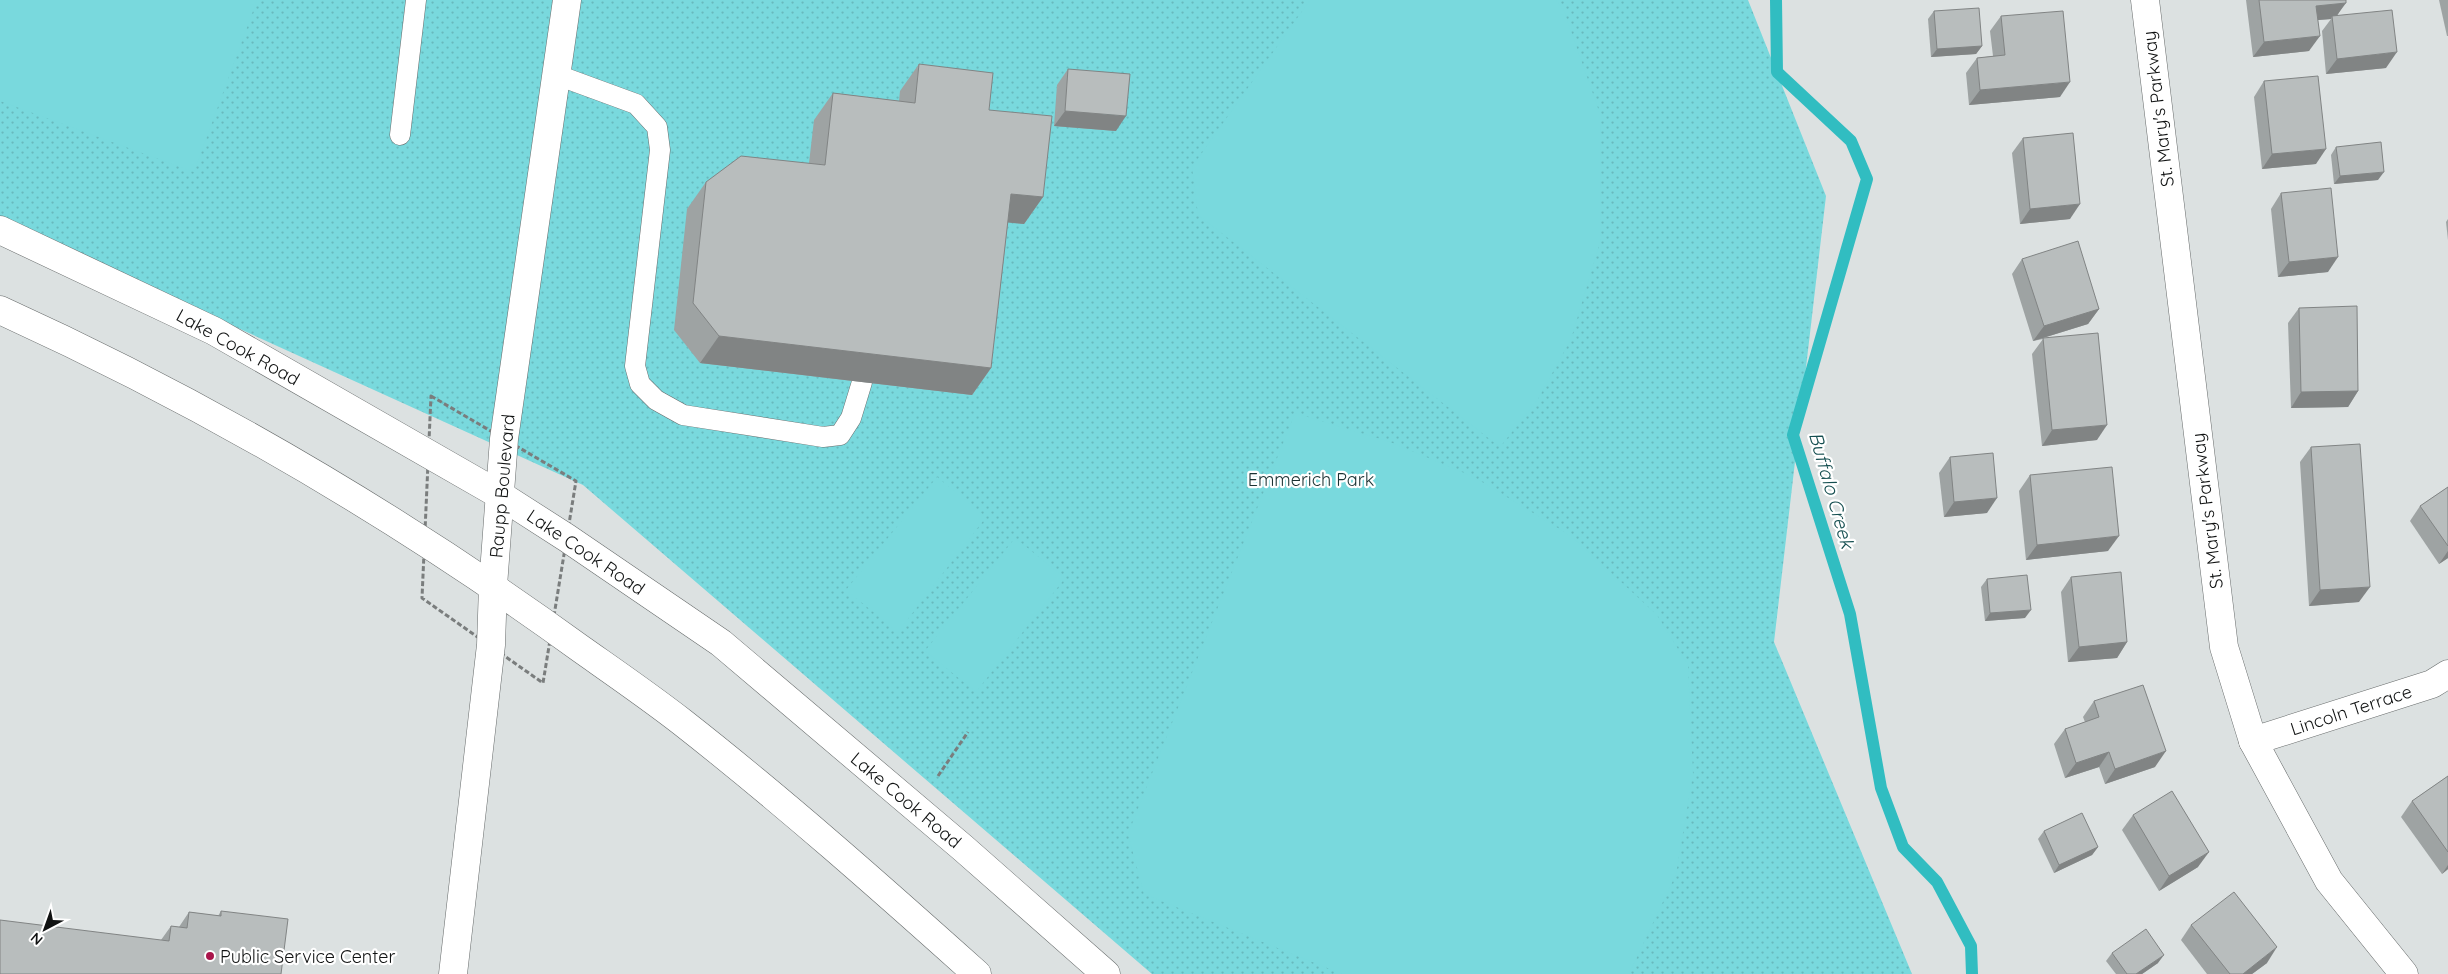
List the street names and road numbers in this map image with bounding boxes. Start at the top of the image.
street label: St. Mary's Parkway [2137,30,2179,188]
street label: Lake Cook Road [172,304,304,390]
street label: Raupp Boulevard [484,413,520,559]
street label: St. Mary's Parkway [2186,432,2228,590]
street label: Lake Cook Road [523,504,649,600]
street label: Lincoln Terrace [2287,680,2415,740]
street label: Lake Cook Road [846,747,966,853]

